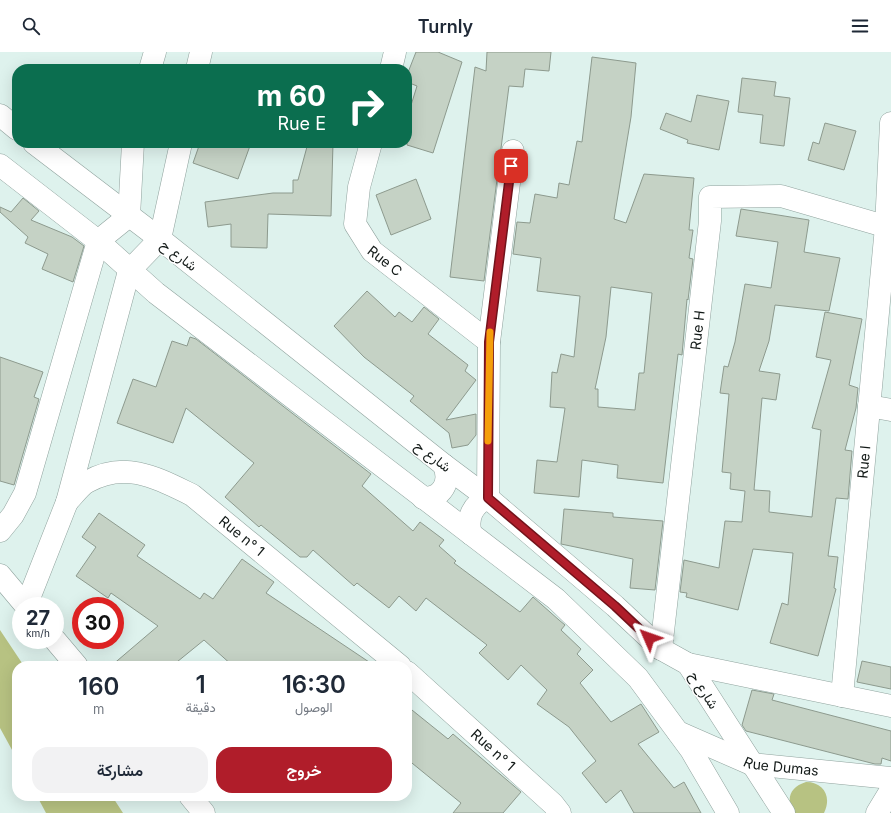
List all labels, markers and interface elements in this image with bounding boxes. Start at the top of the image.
icon: search [20,15,42,37]
icon: menu [849,15,871,37]
text: Turnly [418,16,473,37]
text: 60 m [257,79,326,113]
icon: right [340,80,392,132]
text: Rue E [277,113,326,134]
pin [494,149,528,183]
icon: arrive [500,155,522,177]
street label: شارع ح [156,235,201,276]
street label: Rue C [364,242,406,279]
street label: Rue H [686,309,708,351]
street label: شارع ح [410,436,455,477]
street label: Rue I [853,445,873,479]
street label: Rue n° 1 [216,512,268,559]
speed limit sign: 30 [72,597,124,649]
text: 27 [26,606,50,630]
position arrow [628,617,670,659]
text: km/h [26,627,50,639]
street label: شارع ح [684,668,723,713]
text: 1 [195,670,206,699]
text: 16:30 [282,670,346,699]
text: 160 [78,672,119,701]
text: دقيقة [186,699,216,715]
text: الوصول [295,699,333,715]
text: m [93,701,104,717]
street label: Rue n° 1 [468,725,519,774]
button: مشاركة [32,747,208,793]
button: خروج [216,747,392,793]
street label: Rue Dumas [741,753,820,779]

